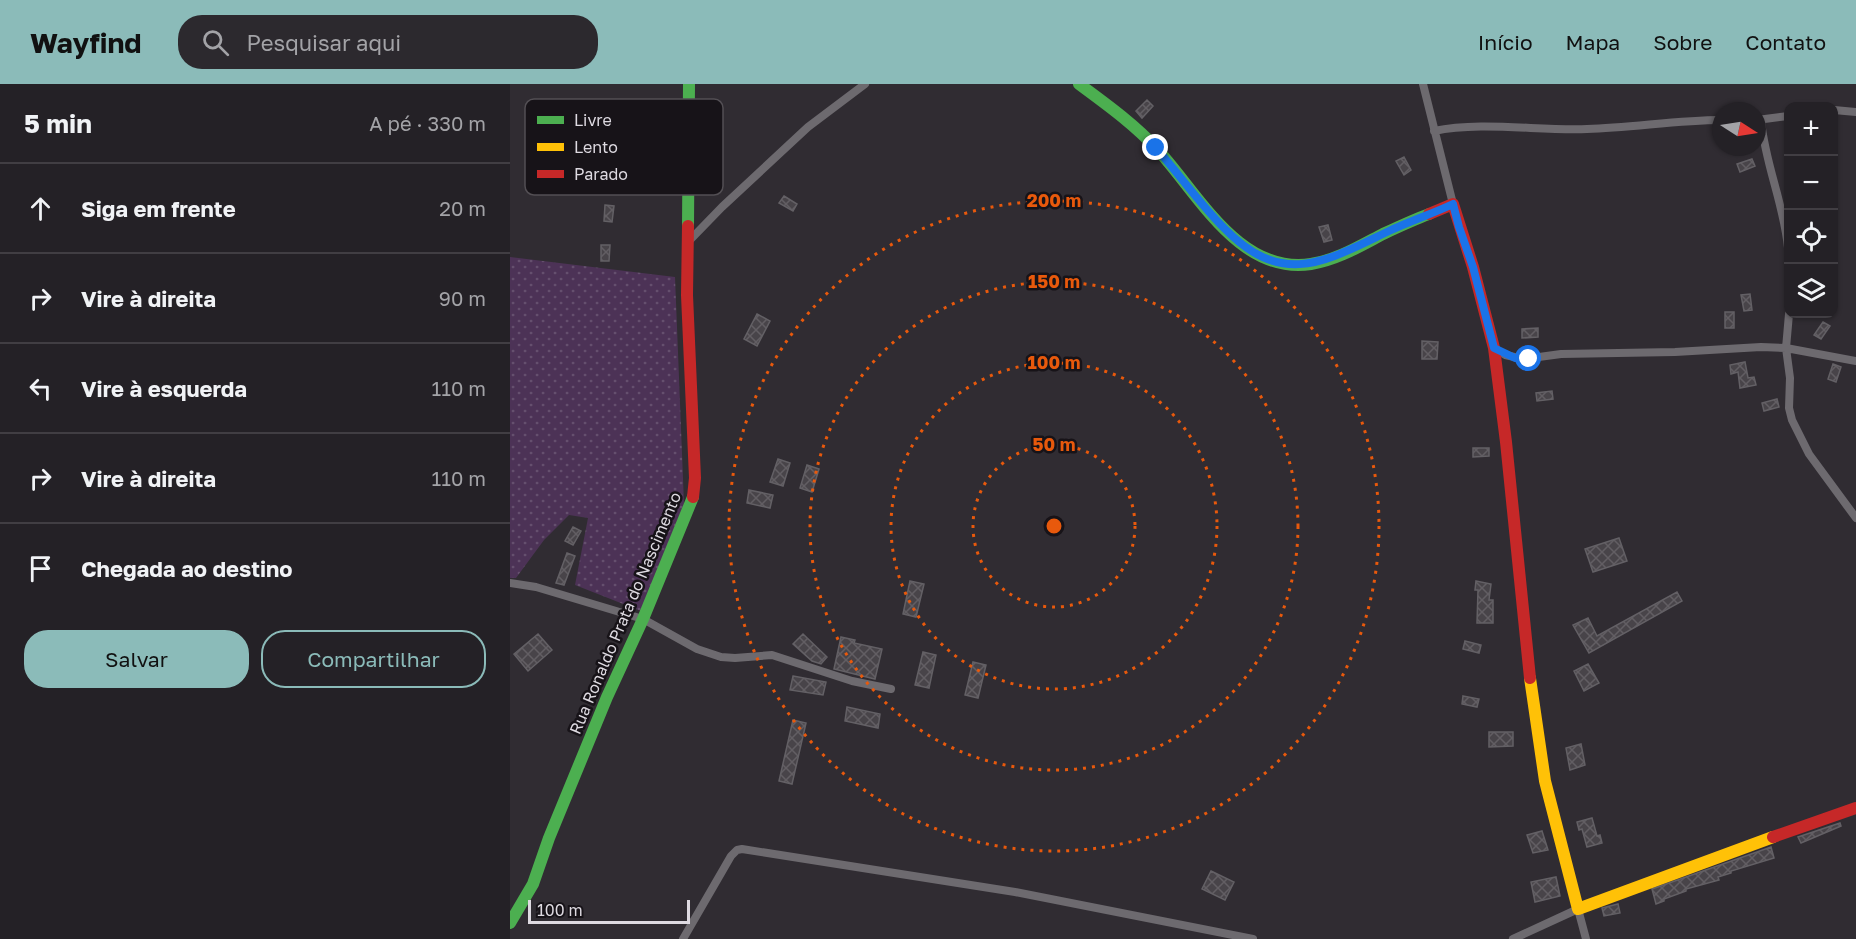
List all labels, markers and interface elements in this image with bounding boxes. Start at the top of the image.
search box [178,15,598,69]
text: Wayfind [30,26,142,59]
icon: search [199,26,232,59]
text: Pesquisar aqui [247,29,401,56]
text: Início [1478,29,1533,55]
text: Mapa [1566,29,1620,55]
text: Sobre [1653,29,1712,55]
text: Contato [1745,29,1826,55]
legend [525,99,723,195]
north arrow [1712,102,1766,156]
map controls [1784,102,1838,318]
button: + [1784,102,1838,156]
text: 5 min [24,108,92,139]
text: Livre [574,110,612,130]
text: A pé · 330 m [369,111,486,135]
route end [1142,134,1168,160]
text: Lento [574,137,618,157]
button: − [1784,156,1838,210]
text: Parado [574,164,628,184]
text: 200 m [1027,189,1081,211]
icon: ahead [24,192,57,225]
text: Siga em frente [81,195,236,222]
text: 20 m [439,196,486,220]
button: locate [1784,210,1838,264]
button: layers [1784,264,1838,318]
text: 150 m [1028,270,1080,292]
icon: right [24,282,57,315]
text: Vire à direita [81,285,216,312]
text: 90 m [439,286,486,310]
route start [1515,345,1541,371]
text: 100 m [1028,351,1080,373]
icon: left [24,372,57,405]
text: Vire à esquerda [81,375,247,402]
text: 110 m [432,376,486,400]
text: 50 m [1033,433,1075,455]
icon: right [24,462,57,495]
text: Vire à direita [81,465,216,492]
text: 110 m [432,466,486,490]
street label: Rua Ronaldo Prata do Nascimento [565,489,685,737]
centre of rings [1044,516,1064,536]
icon: arrive [24,552,57,585]
text: Chegada ao destino [81,555,293,582]
button: Salvar [24,630,249,688]
button: Compartilhar [261,630,486,688]
scale bar [528,897,690,924]
text: 100 m [537,900,583,920]

